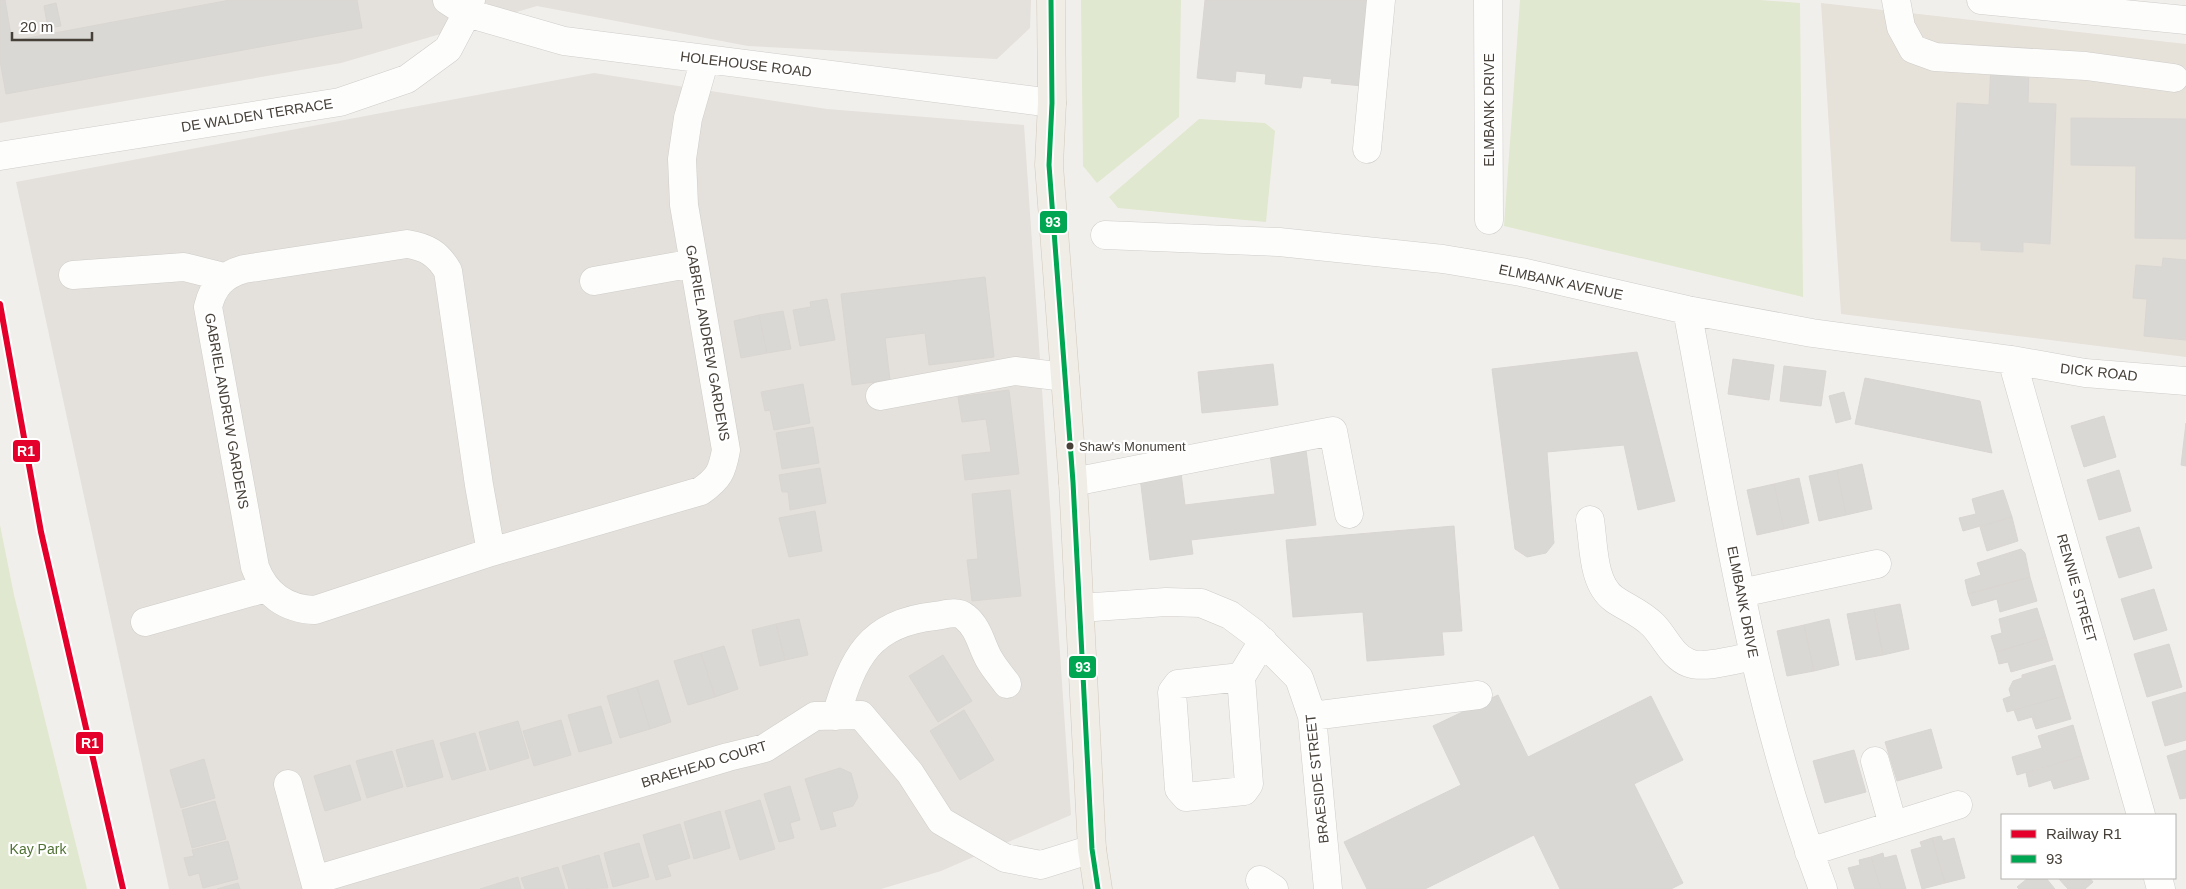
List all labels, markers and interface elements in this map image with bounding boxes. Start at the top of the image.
scale bar [12,10,92,42]
text: 20 m [20,18,53,35]
street label: HOLEHOUSE ROAD [679,48,813,80]
street label: ELMBANK DRIVE [1481,53,1497,167]
street label: DE WALDEN TERRACE [180,95,334,135]
line badge: 93 [1039,210,1068,234]
text: 93 [1045,214,1061,230]
street label: GABRIEL ANDREW GARDENS [683,244,733,442]
street label: ELMBANK AVENUE [1497,261,1625,303]
street label: GABRIEL ANDREW GARDENS [202,312,252,510]
street label: DICK ROAD [2059,360,2139,384]
line badge: R1 [12,439,41,463]
place label: Shaw's Monument [1079,439,1186,454]
marker: Shaw's Monument [1065,441,1075,451]
text: R1 [17,443,35,459]
street label: RENNIE STREET [2054,532,2100,644]
street label: ELMBANK DRIVE [1724,545,1762,659]
line badge: 93 [1068,655,1097,679]
text: 93 [1075,659,1091,675]
street label: BRAESIDE STREET [1302,713,1332,844]
line badge: R1 [75,731,104,755]
text: R1 [81,735,99,751]
street label: BRAEHEAD COURT [639,737,769,791]
legend [2001,814,2176,879]
text: Railway R1 [2046,825,2122,842]
park label: Kay Park [10,841,67,857]
text: 93 [2046,850,2063,867]

